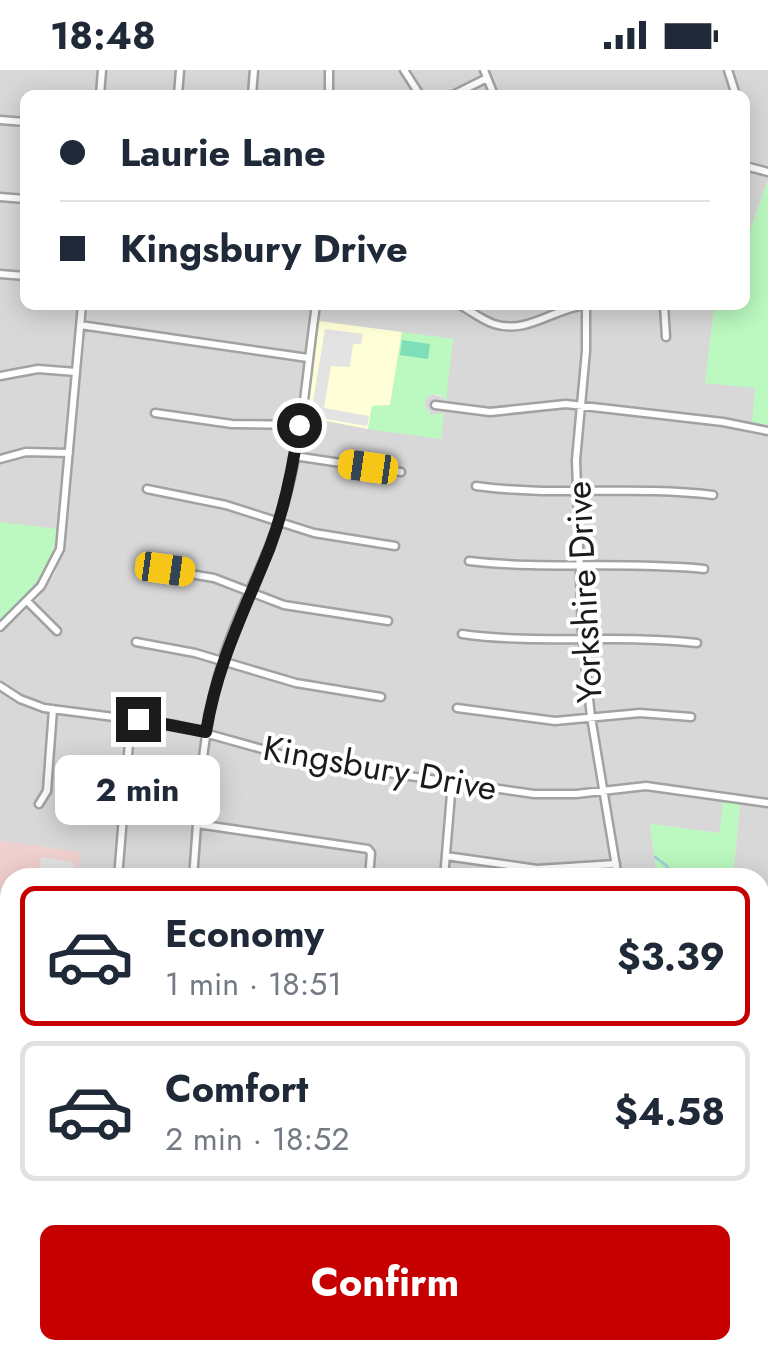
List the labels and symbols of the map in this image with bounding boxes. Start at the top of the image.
route start [277,403,322,448]
car [336,448,400,486]
street label: Yorkshire Drive [553,480,615,704]
car [133,550,197,588]
route end [116,697,161,742]
street label: Kingsbury Drive [259,723,501,813]
callout: 2 min [56,754,220,824]

